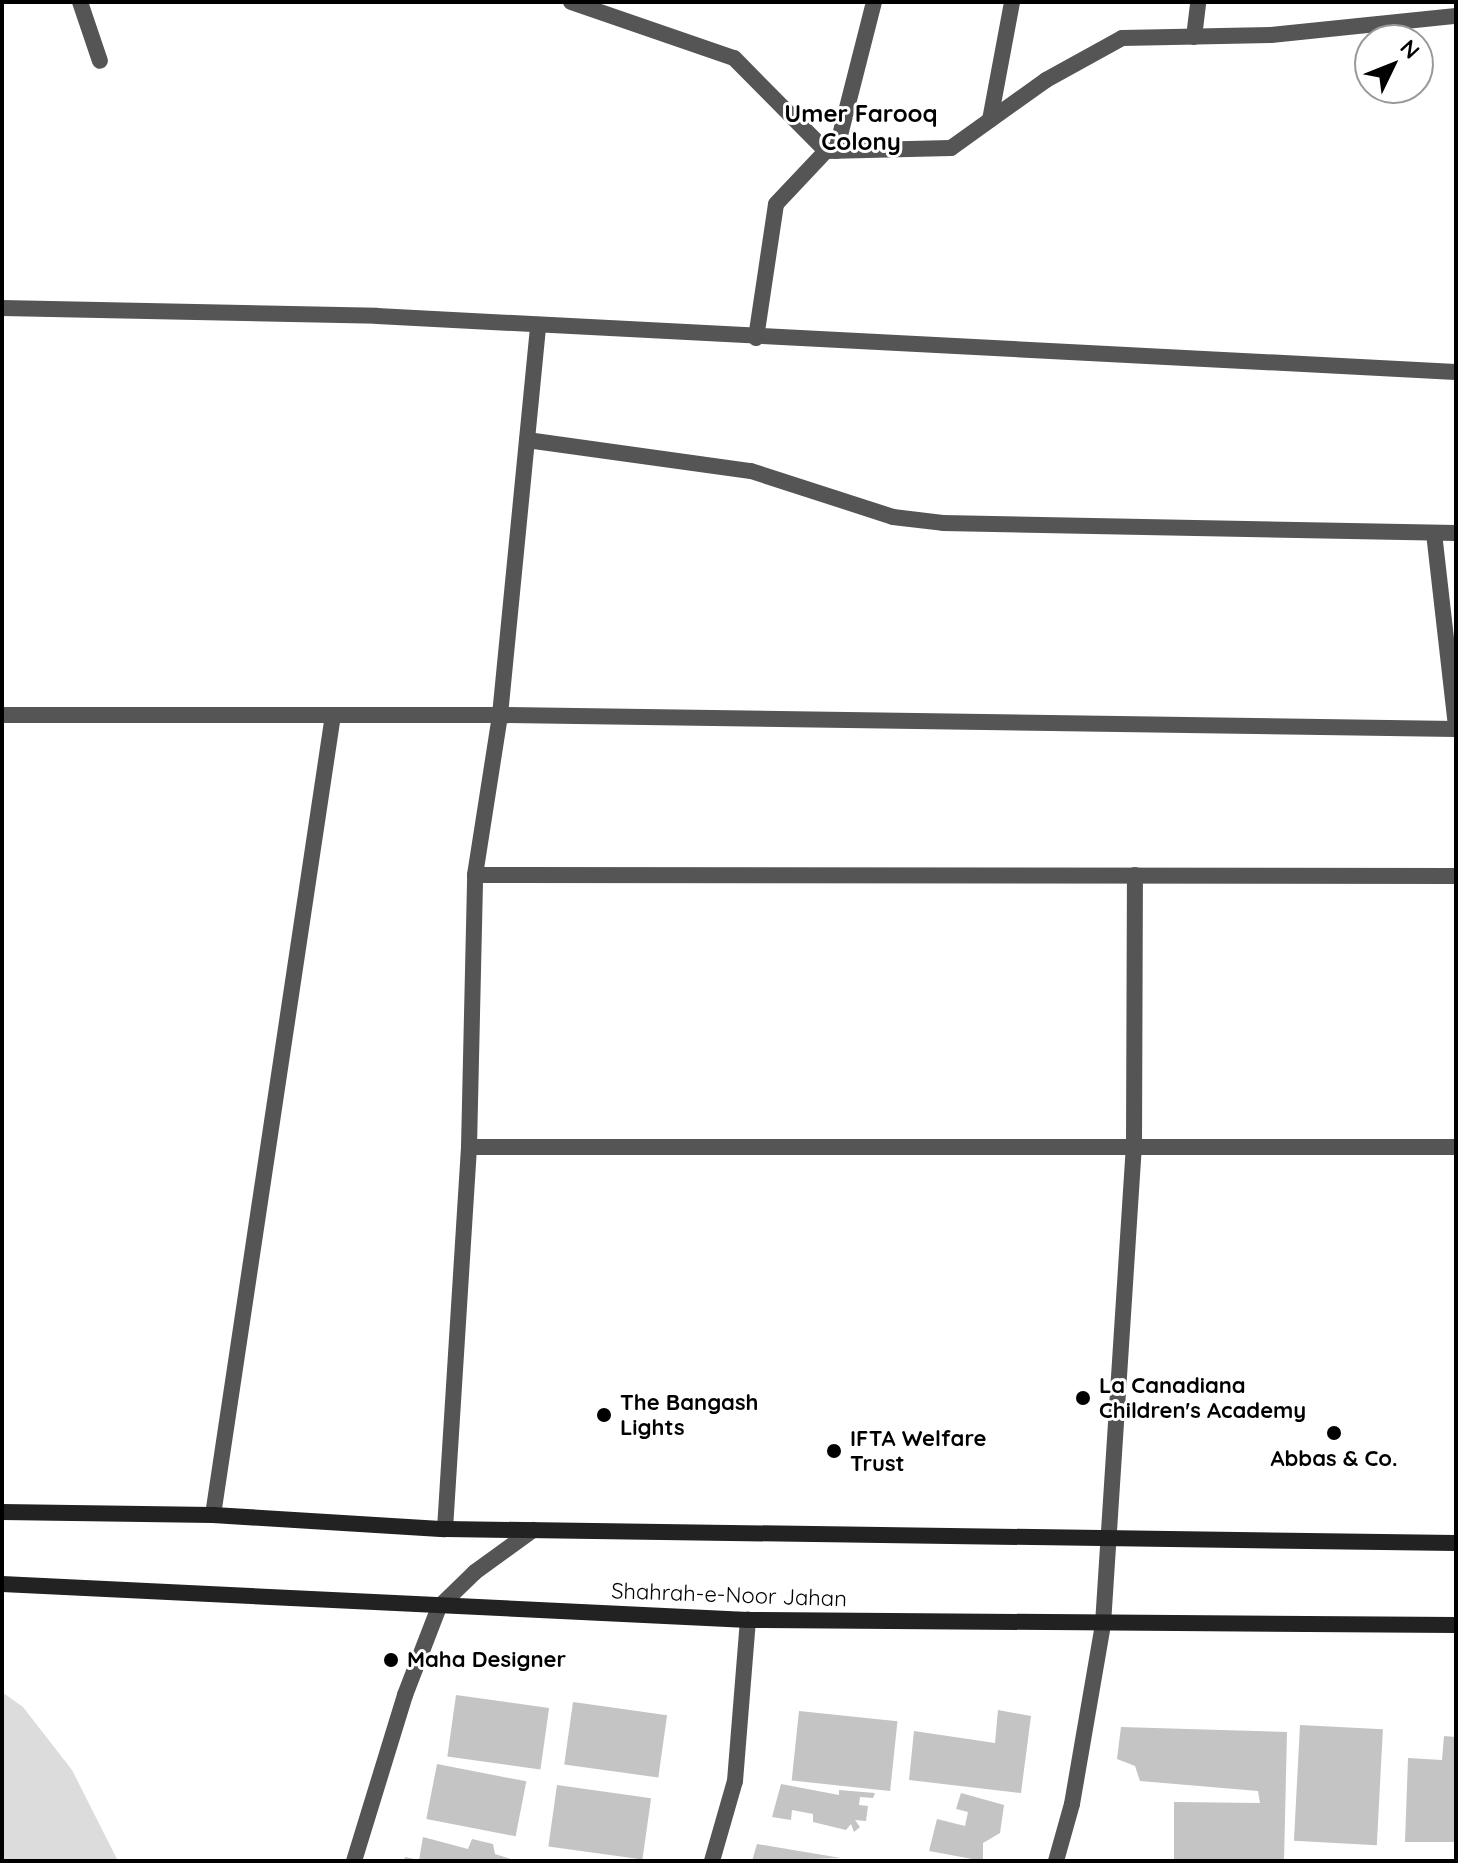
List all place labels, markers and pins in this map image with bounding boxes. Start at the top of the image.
place label: La Canadiana Children's Academy [1099,1372,1306,1424]
place label: The Bangash Lights [620,1389,758,1440]
marker: La Canadiana Children's Academy [1074,1389,1092,1407]
marker: The Bangash Lights [595,1406,613,1424]
marker: Abbas & Co. [1325,1424,1343,1442]
place label: IFTA Welfare Trust [850,1425,986,1476]
marker: IFTA Welfare Trust [825,1442,843,1460]
place label: Abbas & Co. [1270,1446,1398,1472]
place label: Maha Designer [407,1647,566,1673]
marker: Maha Designer [382,1651,400,1669]

